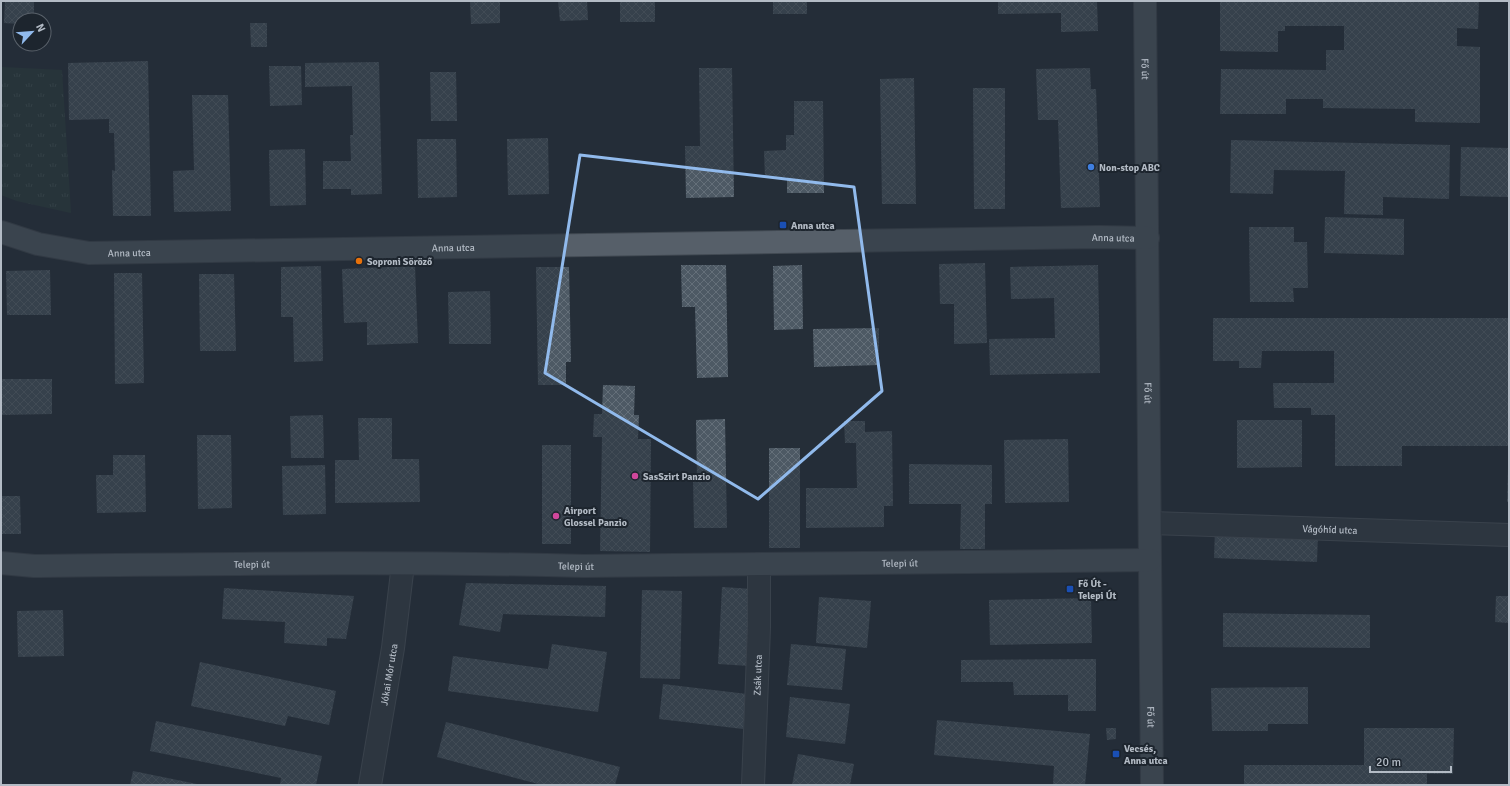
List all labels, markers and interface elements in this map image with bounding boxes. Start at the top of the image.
north arrow [12,12,52,52]
text: N [33,22,48,34]
street label: Fő út [1139,58,1151,80]
marker: Non-stop ABC [1086,162,1096,172]
place label: Non-stop ABC [1099,162,1160,174]
marker: Anna utca [778,220,788,230]
place label: Anna utca [791,220,835,232]
street label: Anna utca [1092,232,1135,245]
street label: Anna utca [432,242,475,255]
street label: Anna utca [108,247,151,260]
marker: Soproni Söröző [354,256,364,266]
place label: Soproni Söröző [367,256,432,268]
street label: Fő út [1141,382,1154,404]
marker: SasSzirt Panzio [630,471,640,481]
place label: SasSzirt Panzio [643,471,710,483]
place label: Airport Glossel Panzio [564,505,627,529]
marker: Airport Glossel Panzio [551,511,561,521]
street label: Vágóhíd utca [1302,523,1358,537]
street label: Telepi út [882,557,918,570]
street label: Telepi út [234,559,270,571]
street label: Telepi út [558,560,594,573]
place label: Fő Út - Telepi Út [1078,577,1116,602]
marker: Fő Út - Telepi Út [1065,584,1075,594]
street label: Jókai Mór utca [378,643,400,707]
street label: Zsák utca [751,654,765,696]
street label: Fő út [1144,706,1156,728]
place label: Vecsés, Anna utca [1124,743,1168,767]
scale bar [1370,748,1451,774]
marker: Vecsés, Anna utca [1111,749,1121,759]
text: 20 m [1376,755,1401,770]

